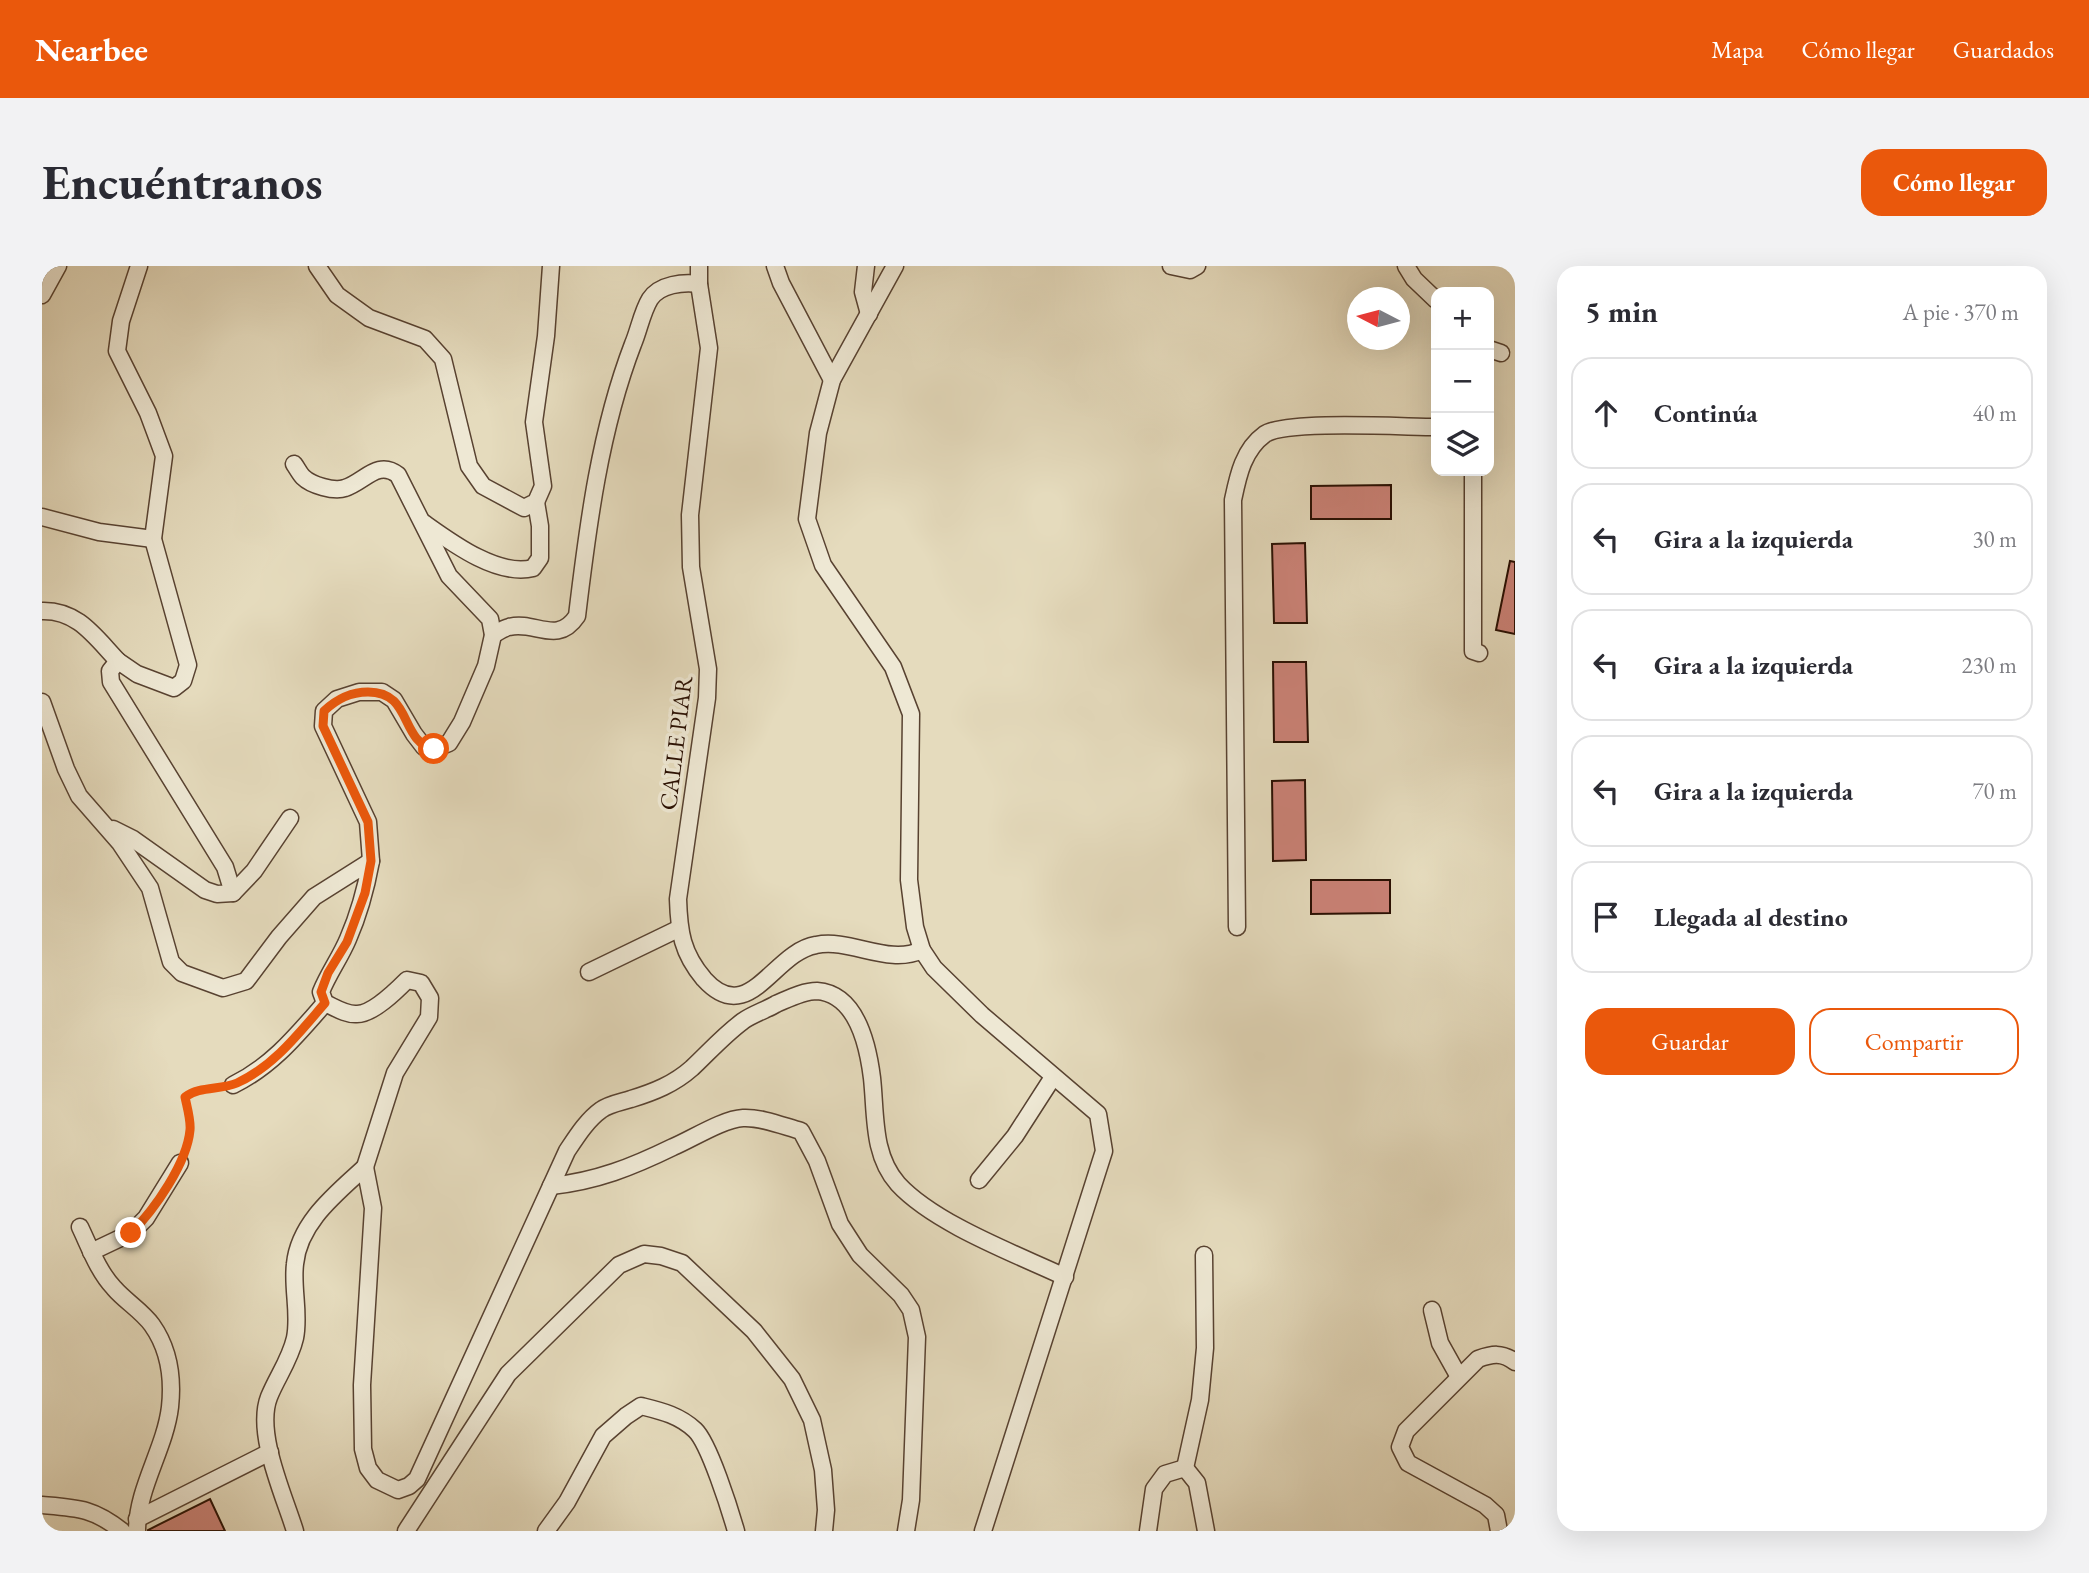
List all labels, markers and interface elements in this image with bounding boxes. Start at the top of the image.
text: Nearbee [35,28,148,71]
text: Mapa [1711,34,1764,65]
text: Cómo llegar [1802,34,1915,65]
text: Guardados [1953,34,2054,65]
button: Cómo llegar [1861,149,2047,216]
text: Encuéntranos [42,150,323,214]
north arrow [1347,287,1410,350]
map controls [1431,287,1494,476]
button: + [1431,287,1494,350]
text: 5 min [1585,292,1658,331]
text: A pie · 370 m [1903,297,2019,327]
button: − [1431,350,1494,413]
icon: ahead [1587,394,1625,432]
text: Continúa [1654,396,1758,430]
text: 40 m [1972,398,2017,428]
button: layers [1431,413,1494,476]
icon: left [1587,520,1625,558]
text: Gira a la izquierda [1654,522,1853,556]
text: 30 m [1972,524,2017,554]
icon: left [1587,646,1625,684]
text: Gira a la izquierda [1654,648,1853,682]
text: 230 m [1961,650,2017,680]
street label: CALLE PIAR [652,673,699,812]
route start [418,733,449,764]
icon: left [1587,772,1625,810]
text: Gira a la izquierda [1654,774,1853,808]
text: 70 m [1972,776,2017,806]
icon: arrive [1587,898,1625,936]
text: Llegada al destino [1654,900,1848,934]
button: Guardar [1585,1008,1795,1075]
button: Compartir [1809,1008,2019,1075]
route end [115,1217,146,1248]

